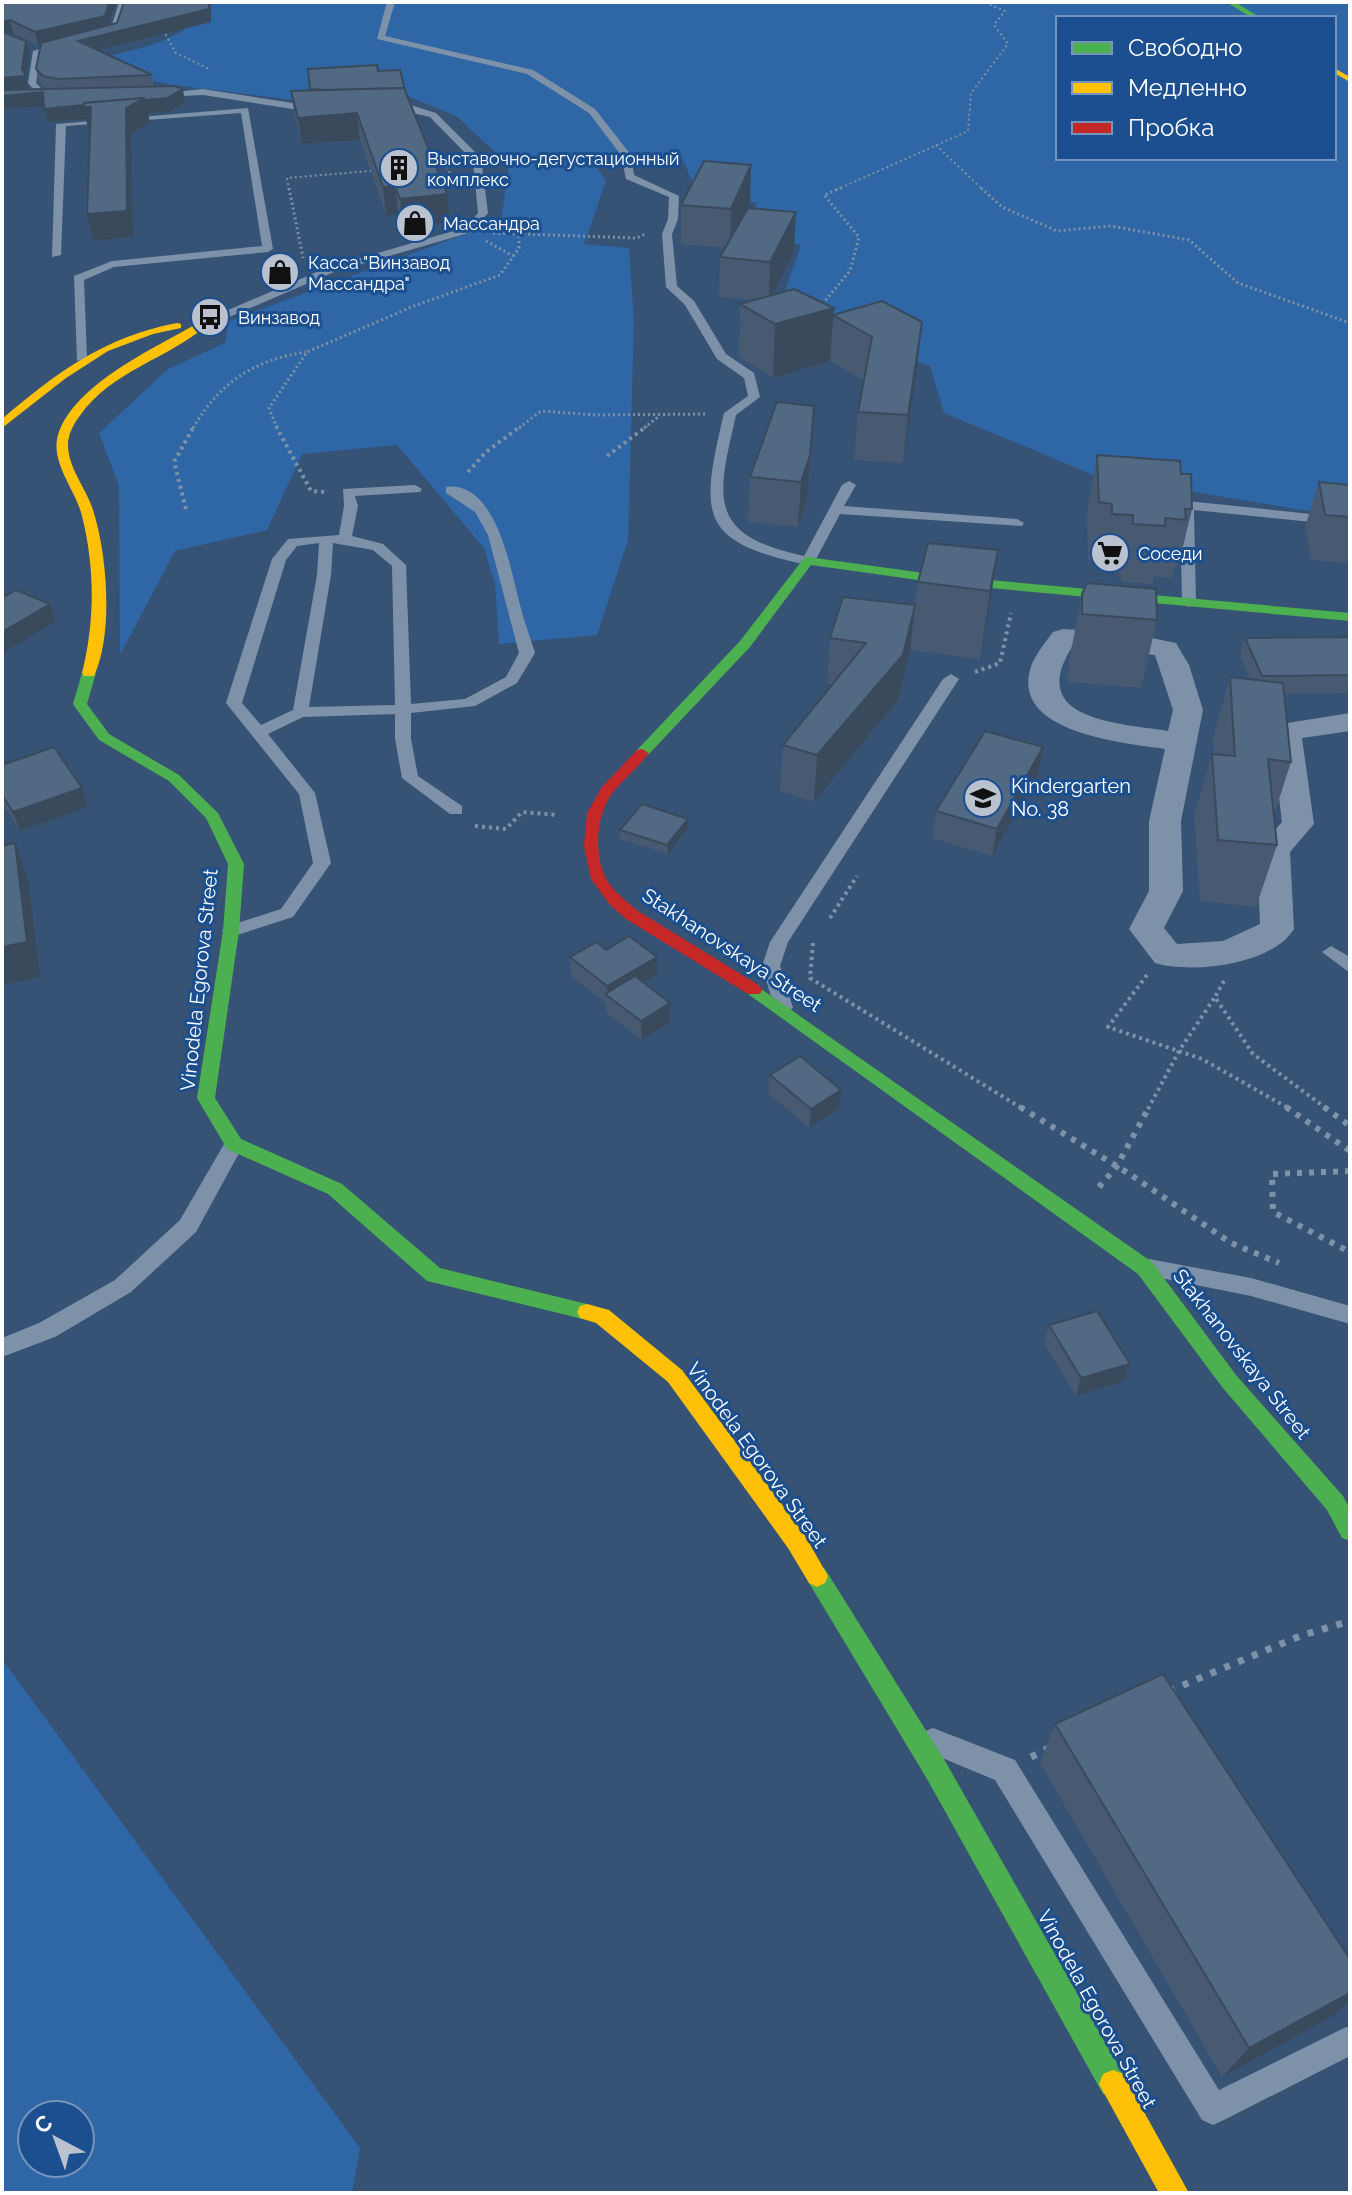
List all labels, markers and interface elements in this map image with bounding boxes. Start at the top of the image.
legend [1056,16,1336,160]
text: Свободно [1128,33,1243,62]
text: Медленно [1128,73,1247,102]
text: Пробка [1128,113,1214,142]
building icon: Выставочно-дегустационный комплекс [378,147,420,189]
place label: Выставочно-дегустационный комплекс [427,148,680,190]
shop icon: Массандра [394,202,436,244]
place label: Массандра [443,213,540,234]
shop icon: Касса "Винзавод Массандра" [259,251,301,293]
place label: Касса "Винзавод Массандра" [308,252,450,294]
bus stop icon: Винзавод [189,296,231,338]
place label: Винзавод [238,307,320,328]
supermarket icon: Соседи [1089,532,1131,574]
place label: Соседи [1138,543,1203,564]
place label: Kindergarten No. 38 [1011,774,1131,821]
school or university icon: Kindergarten No. 38 [962,777,1004,819]
street label: Vinodela Egorova Street [175,867,223,1092]
street label: Stakhanovskaya Street [638,883,826,1017]
street label: Stakhanovskaya Street [1168,1264,1316,1444]
street label: Vinodela Egorova Street [682,1358,833,1553]
street label: Vinodela Egorova Street [1032,1906,1162,2113]
north arrow [16,2099,96,2179]
text: С [29,2109,57,2139]

